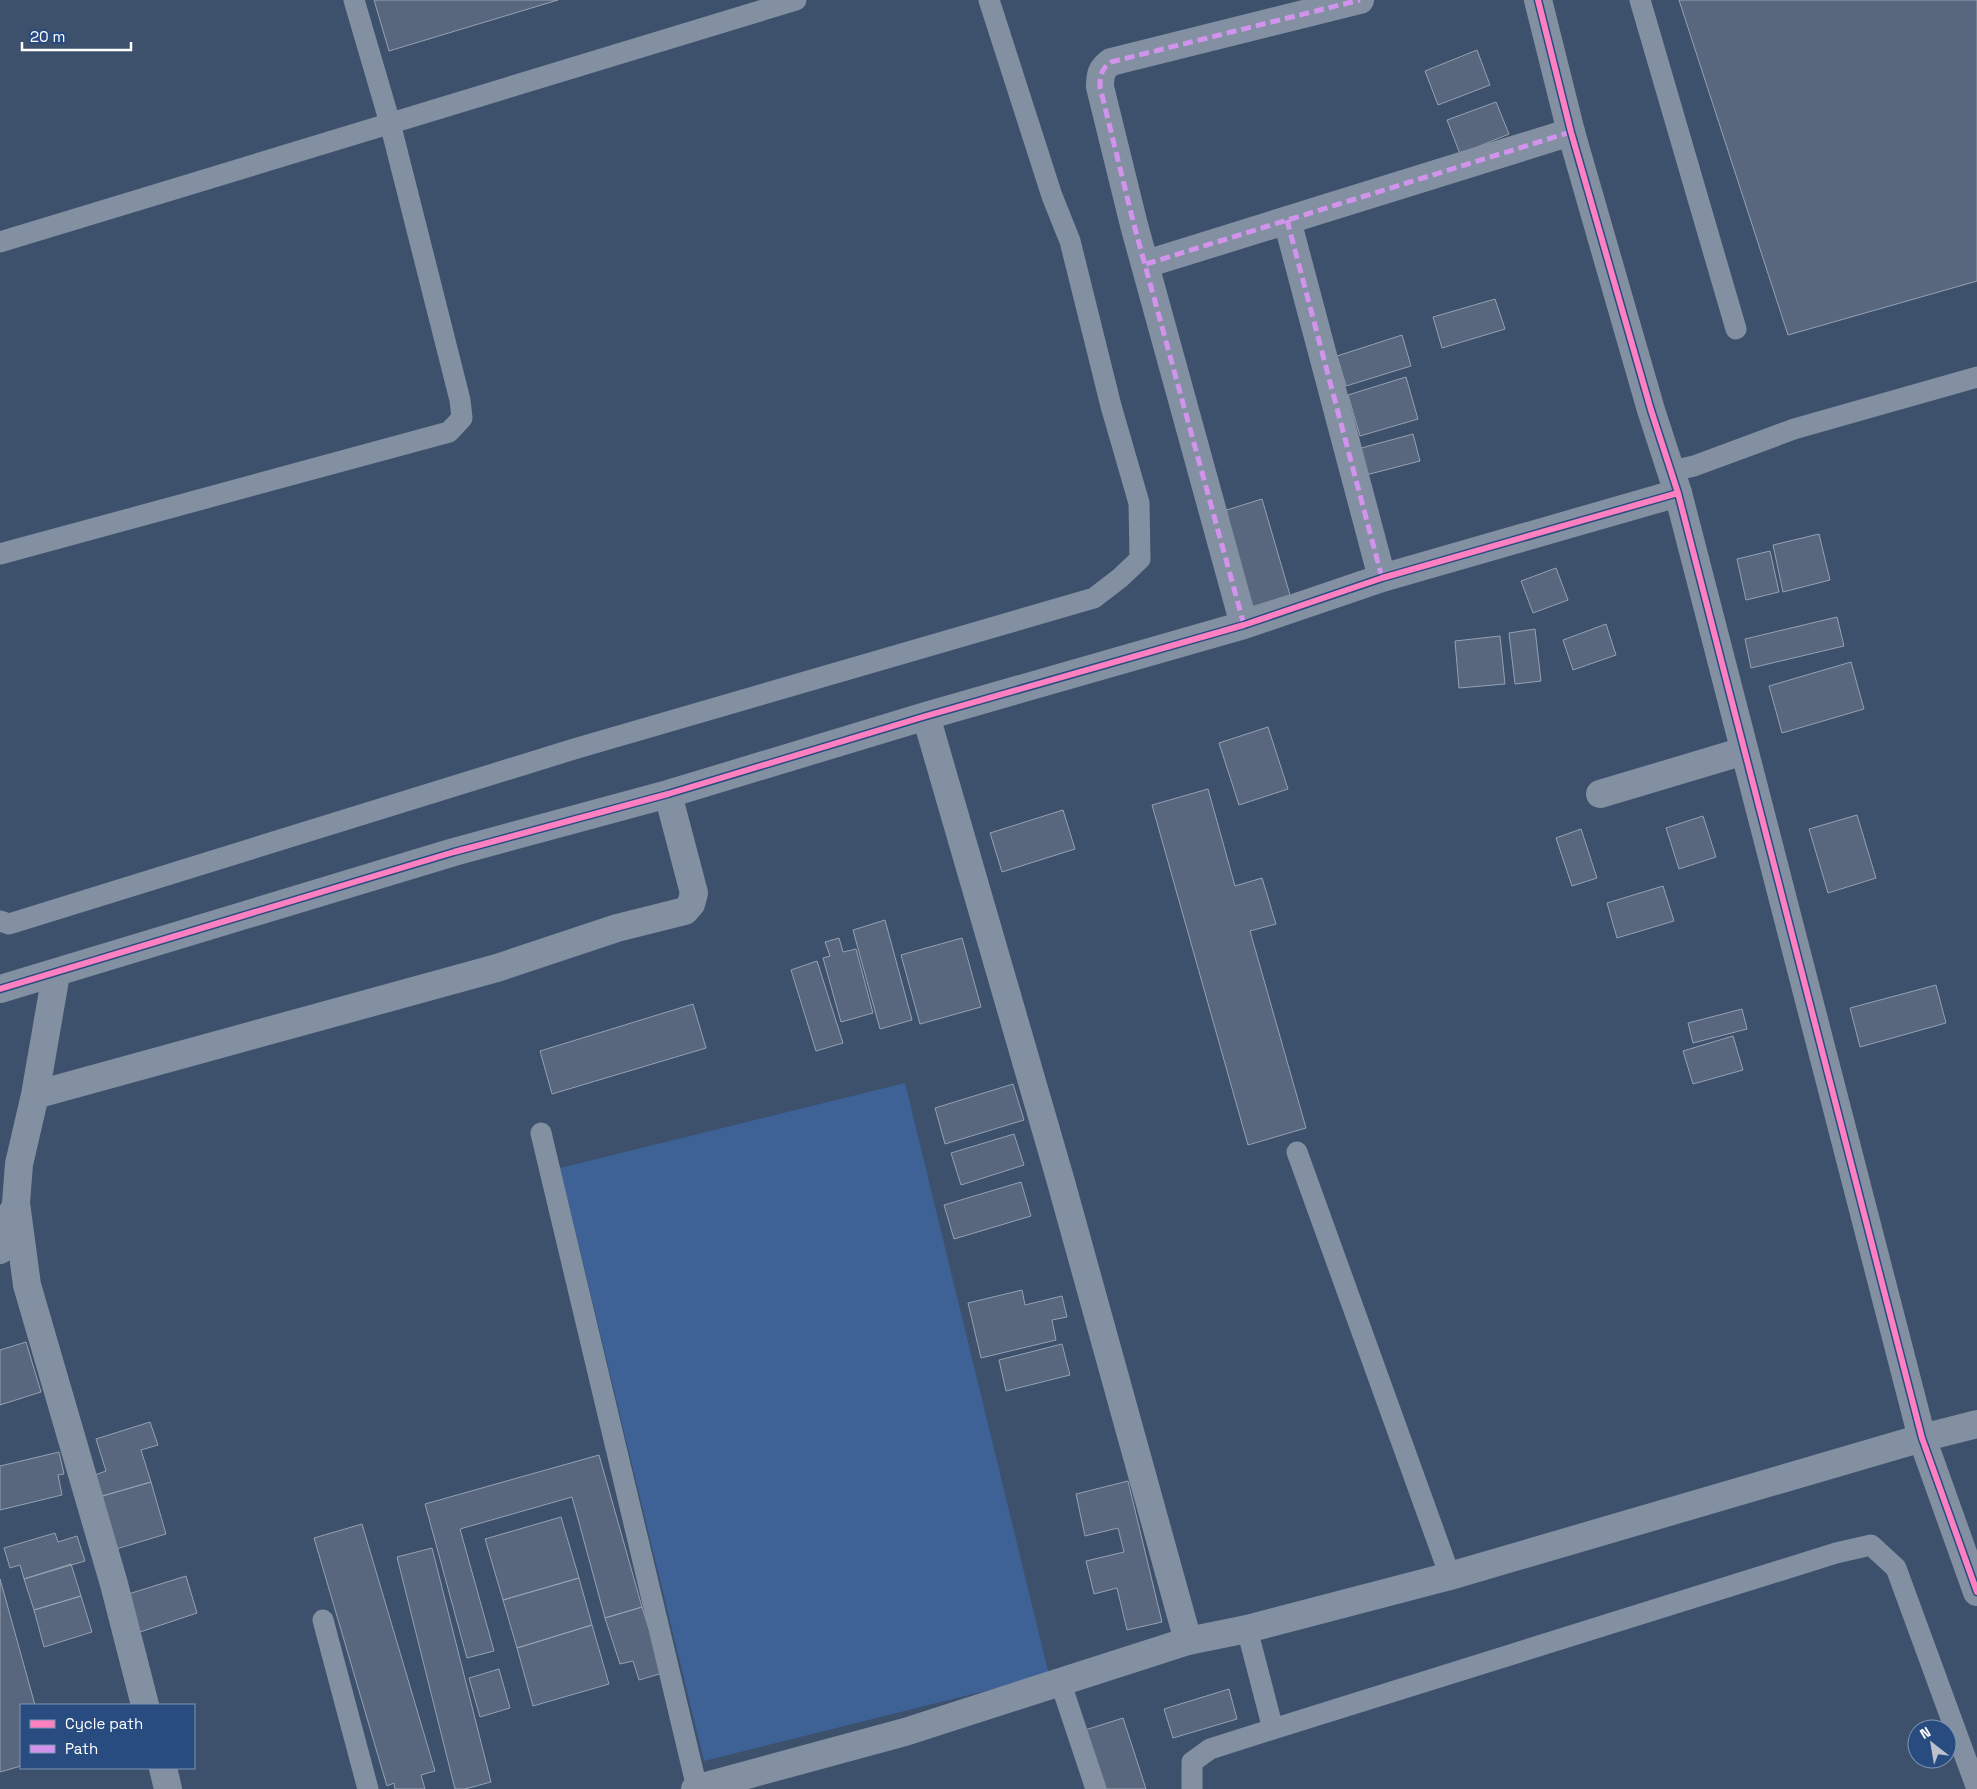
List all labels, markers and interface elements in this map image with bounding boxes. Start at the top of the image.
scale bar [22,20,131,52]
text: 20 m [30,27,65,46]
legend [20,1704,195,1769]
text: Cycle path [65,1714,143,1733]
north arrow [1907,1719,1957,1769]
text: N [1917,1723,1934,1743]
text: Path [65,1739,98,1758]

